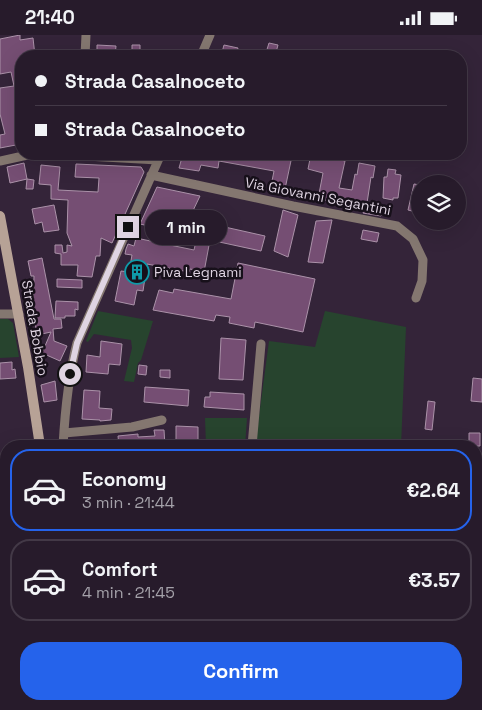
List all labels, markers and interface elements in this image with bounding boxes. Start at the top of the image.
text: 21:40 [25,5,75,30]
text: Strada Casalnoceto [65,69,245,94]
text: Strada Casalnoceto [65,117,245,142]
street label: Via Giovanni Segantini [243,173,393,219]
map controls [411,175,466,230]
button: layers [411,175,466,230]
callout: 1 min [146,209,228,245]
route end [117,216,139,238]
text: 1 min [166,217,206,238]
building icon: Piva Legnami [124,259,150,285]
place label: Piva Legnami [154,263,242,281]
street label: Strada Bobbio [18,279,52,377]
route start [59,363,81,385]
text: Economy [82,467,166,492]
icon: car [22,468,67,513]
text: €2.64 [407,478,460,503]
text: 3 min · 21:44 [82,492,175,513]
text: Comfort [82,557,158,582]
icon: car [22,558,67,603]
text: €3.57 [408,568,460,593]
text: 4 min · 21:45 [82,582,175,603]
button: Confirm [20,642,462,700]

